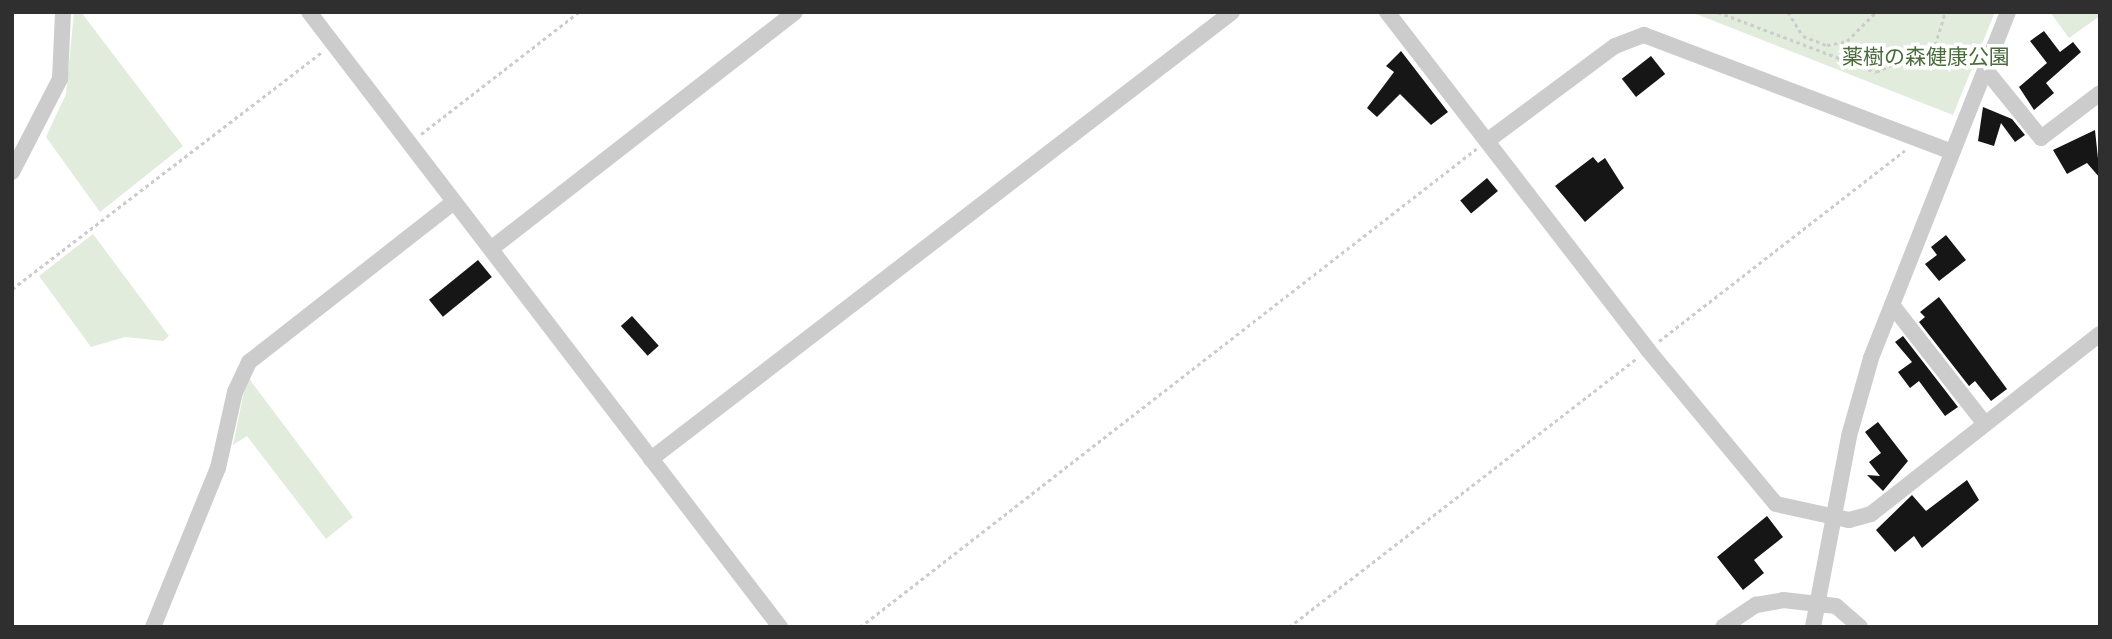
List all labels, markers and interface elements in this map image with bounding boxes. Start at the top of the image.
park label: 薬樹の森健康公園 [1842,44,2010,70]

